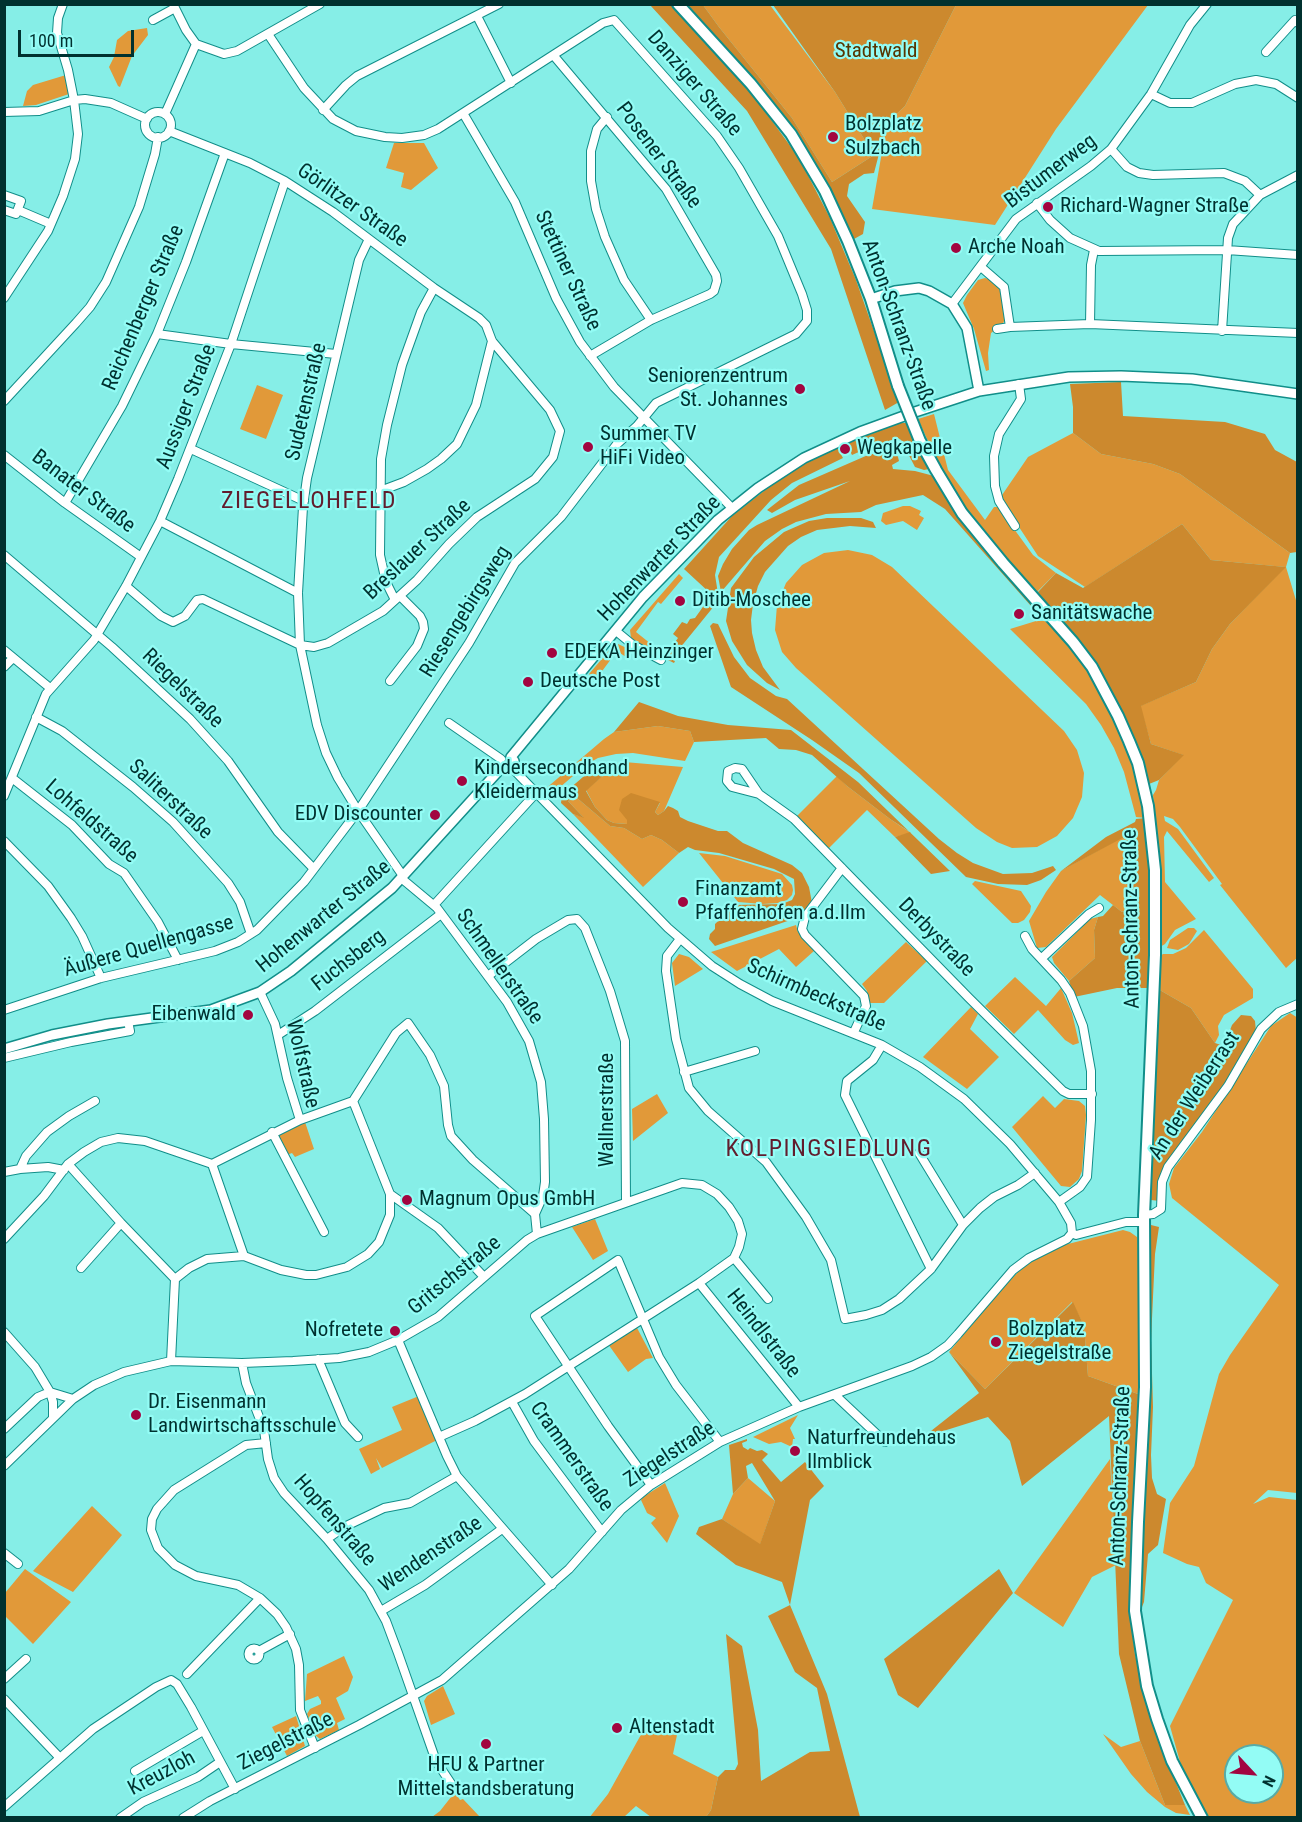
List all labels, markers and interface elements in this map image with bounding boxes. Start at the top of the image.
scale bar [21,18,136,56]
street label: Danziger Straße [641,26,747,142]
text: 100 m [29,30,73,51]
park label: Stadtwald [835,39,917,65]
street label: Posener Straße [610,98,706,214]
place label: Bolzplatz Sulzbach [845,112,922,162]
street label: Bistumerweg [1000,129,1102,215]
marker: Bolzplatz Sulzbach [826,130,840,144]
street label: Görlitzer Straße [292,159,412,253]
place label: Richard-Wagner Straße [1060,194,1249,220]
marker: Richard-Wagner Straße [1041,200,1055,214]
street label: Stettiner Straße [528,207,606,335]
street label: Reichenberger Straße [98,221,190,395]
place label: Arche Noah [968,235,1065,261]
street label: Anton-Schranz-Straße [855,236,941,414]
marker: Arche Noah [949,241,963,255]
street label: Aussiger Straße [152,341,222,473]
street label: Sudetenstraße [281,341,333,463]
place label: Seniorenzentrum St. Johannes [648,364,788,414]
marker: Seniorenzentrum St. Johannes [793,382,807,396]
place label: Summer TV HiFi Video [600,422,697,472]
place label: Wegkapelle [857,436,952,462]
marker: Summer TV HiFi Video [581,440,595,454]
marker: Wegkapelle [838,442,852,456]
street label: Banater Straße [26,445,140,539]
district label: ZIEGELLOHFELD [221,488,397,516]
street label: Hohenwarter Straße [593,491,727,627]
street label: Breslauer Straße [359,494,477,606]
street label: Riesengebirgsweg [415,541,517,683]
place label: Ditib-Moschee [692,588,811,614]
marker: Ditib-Moschee [673,594,687,608]
place label: Sanitätswache [1031,601,1152,627]
marker: Sanitätswache [1012,607,1026,621]
place label: EDEKA Heinzinger [564,640,714,666]
street label: Riegelstraße [136,644,228,734]
marker: EDEKA Heinzinger [545,646,559,660]
place label: Deutsche Post [540,669,660,695]
marker: Deutsche Post [521,675,535,689]
street label: Saliterstraße [123,755,217,845]
place label: Kindersecondhand Kleidermaus [474,756,628,806]
marker: Kindersecondhand Kleidermaus [455,774,469,788]
street label: Lohfeldstraße [39,775,143,869]
place label: EDV Discounter [295,802,423,828]
marker: EDV Discounter [428,808,442,822]
street label: Anton-Schranz-Straße [1118,829,1146,1009]
street label: Hohenwarter Straße [252,855,396,979]
place label: Finanzamt Pfaffenhofen a.d.Ilm [695,877,866,927]
street label: Derbystraße [892,893,980,983]
marker: Finanzamt Pfaffenhofen a.d.Ilm [676,895,690,909]
street label: Schmellerstraße [450,905,548,1029]
street label: Äußere Quellengasse [61,911,237,983]
street label: Fuchsberg [307,925,391,997]
street label: Schirmbeckstraße [742,954,890,1038]
place label: Eibenwald [151,1002,236,1028]
marker: Eibenwald [241,1008,255,1022]
street label: Wolfstraße [280,1017,324,1111]
street label: An der Weiberrast [1144,1027,1246,1165]
street label: Wallnerstraße [595,1053,621,1167]
district label: KOLPINGSIEDLUNG [726,1136,932,1164]
place label: Magnum Opus GmbH [419,1187,595,1213]
marker: Magnum Opus GmbH [400,1193,414,1207]
street label: Gritschstraße [404,1231,506,1321]
street label: Heindlstraße [721,1285,805,1383]
place label: Bolzplatz Ziegelstraße [1008,1317,1111,1367]
place label: Nofretete [305,1318,383,1344]
marker: Nofretete [388,1324,402,1338]
marker: Bolzplatz Ziegelstraße [989,1335,1003,1349]
street label: Anton-Schranz-Straße [1105,1386,1137,1566]
place label: Dr. Eisenmann Landwirtschaftsschule [148,1390,336,1440]
street label: Crammerstraße [524,1397,618,1517]
marker: Dr. Eisenmann Landwirtschaftsschule [129,1408,143,1422]
street label: Ziegelstraße [620,1416,720,1494]
place label: Naturfreundehaus Ilmblick [807,1426,956,1476]
marker: Naturfreundehaus Ilmblick [788,1444,802,1458]
street label: Hopfenstraße [287,1470,381,1572]
street label: Wendenstraße [375,1511,487,1599]
street label: Ziegelstraße [234,1707,338,1777]
place label: Altenstadt [629,1715,715,1741]
marker: Altenstadt [610,1721,624,1735]
marker: HFU & Partner Mittelstandsberatung [479,1737,493,1751]
north arrow [1224,1744,1284,1804]
street label: Kreuzloh [124,1746,200,1802]
place label: HFU & Partner Mittelstandsberatung [398,1753,574,1803]
text: N [1258,1773,1280,1790]

